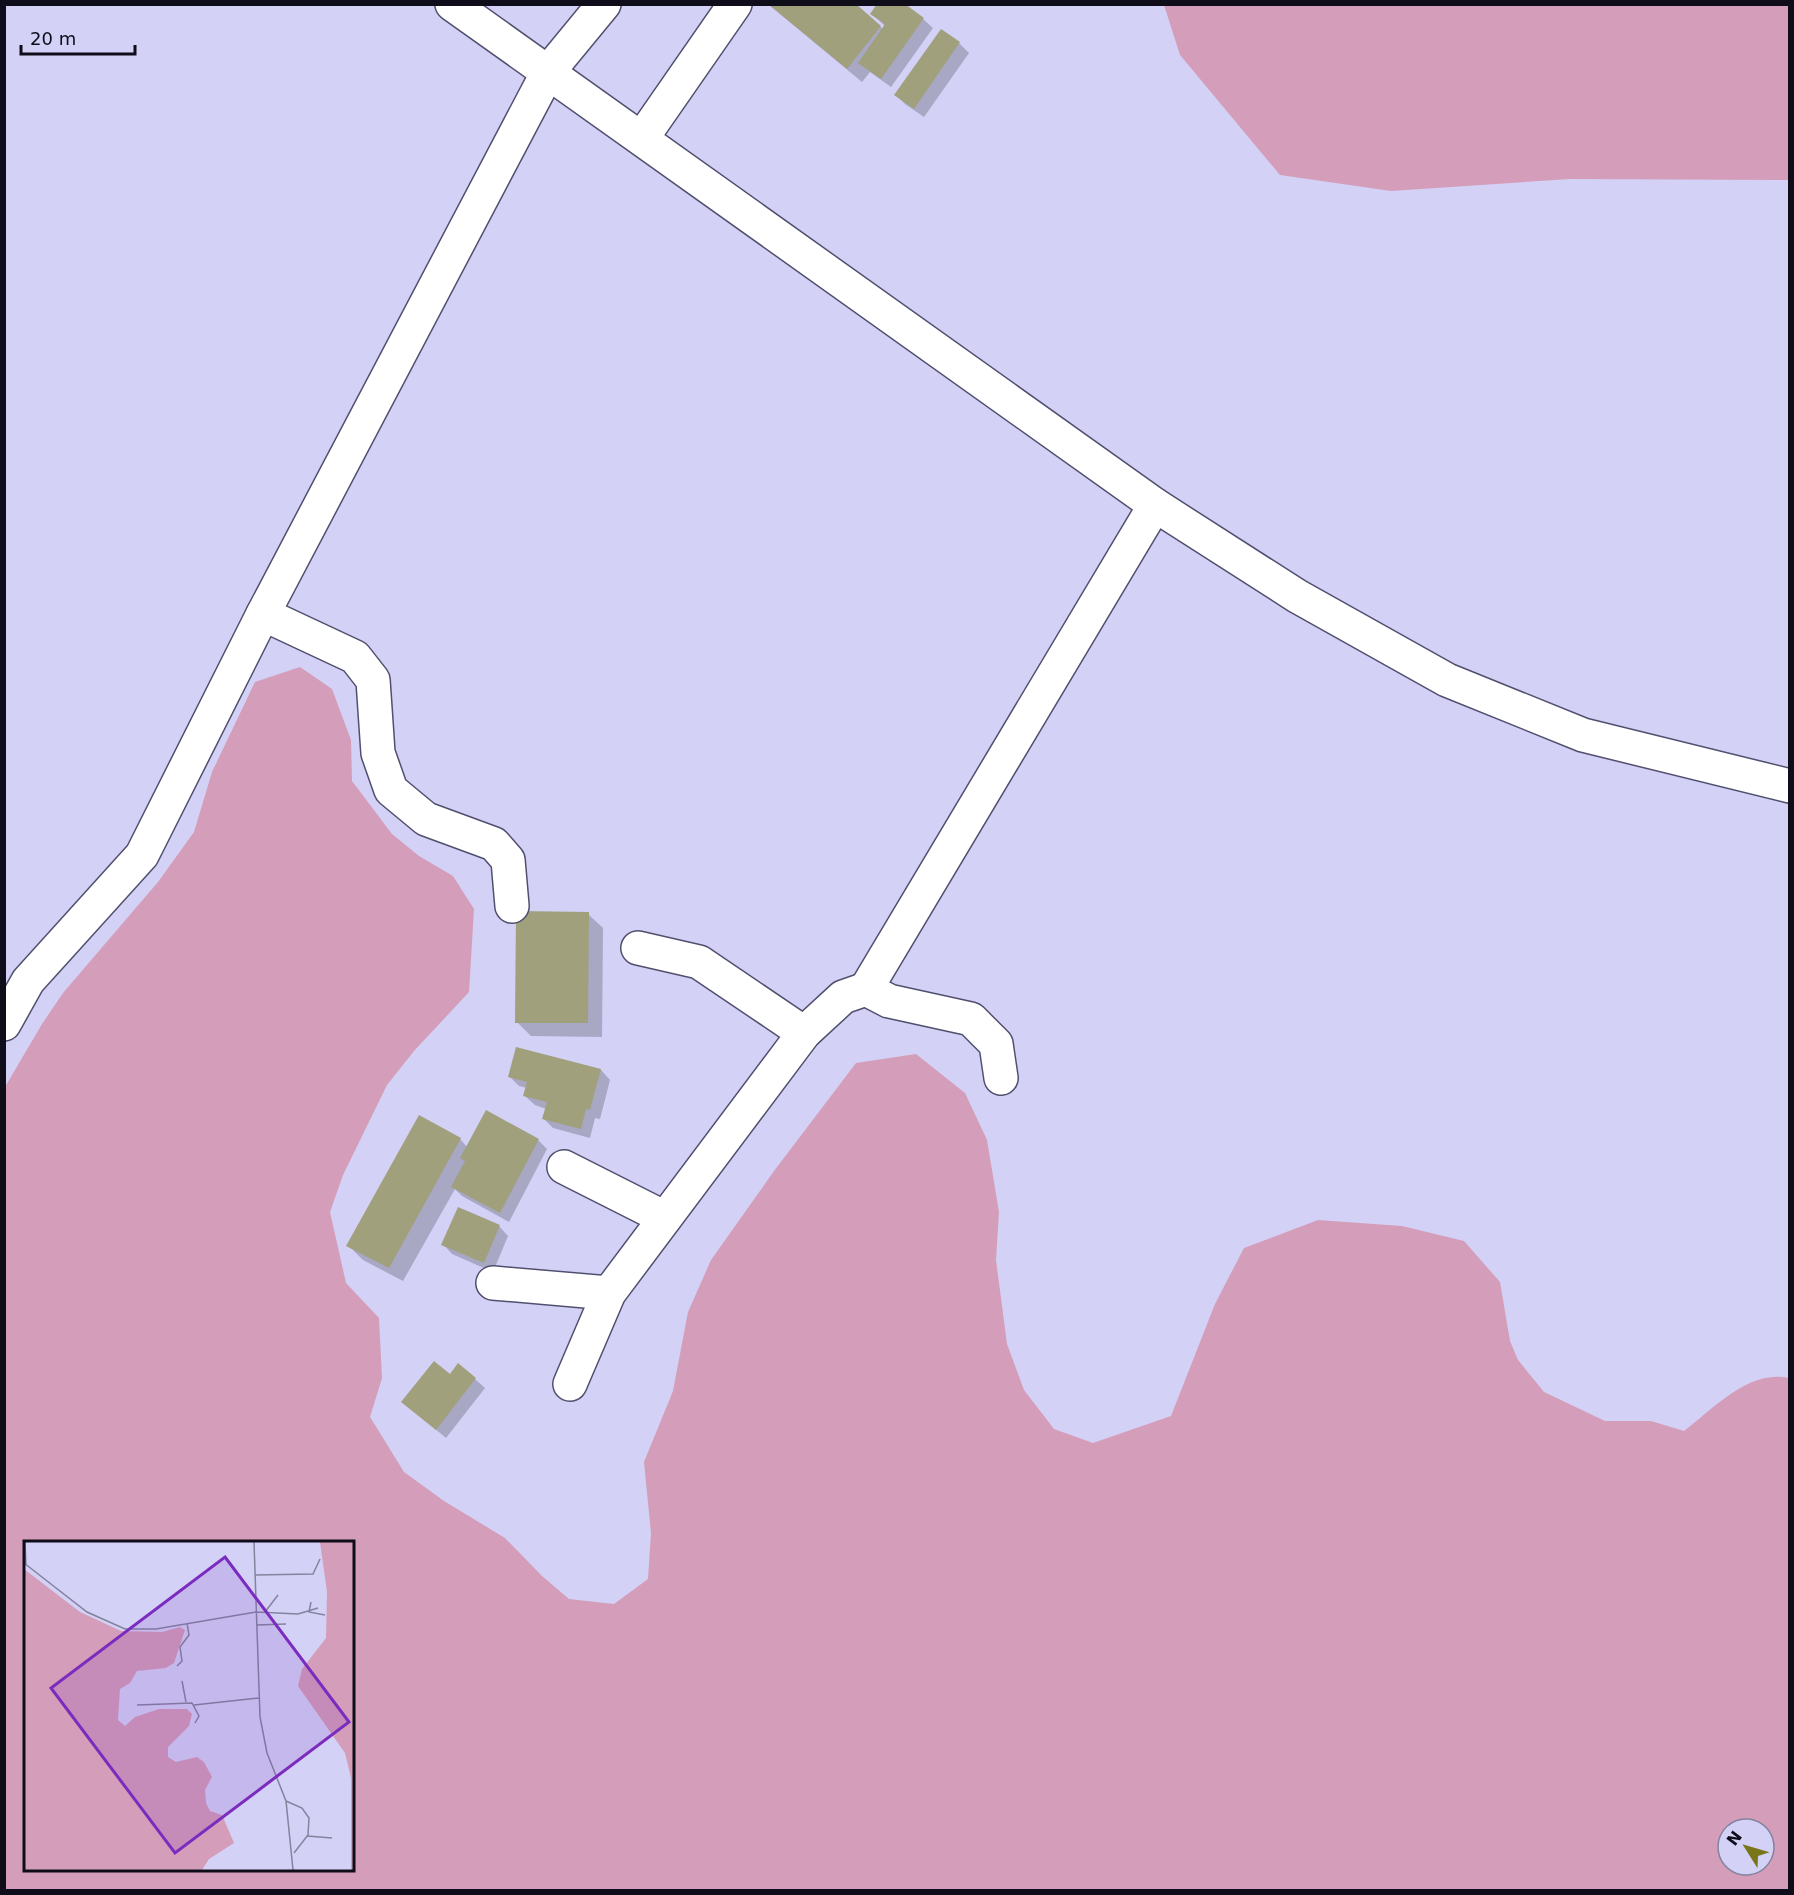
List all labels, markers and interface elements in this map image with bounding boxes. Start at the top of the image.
scale bar [21,18,135,56]
text: 20 m [30,28,76,49]
inset map [24,1541,354,1871]
north arrow [1716,1817,1776,1877]
text: N [1723,1827,1746,1849]

